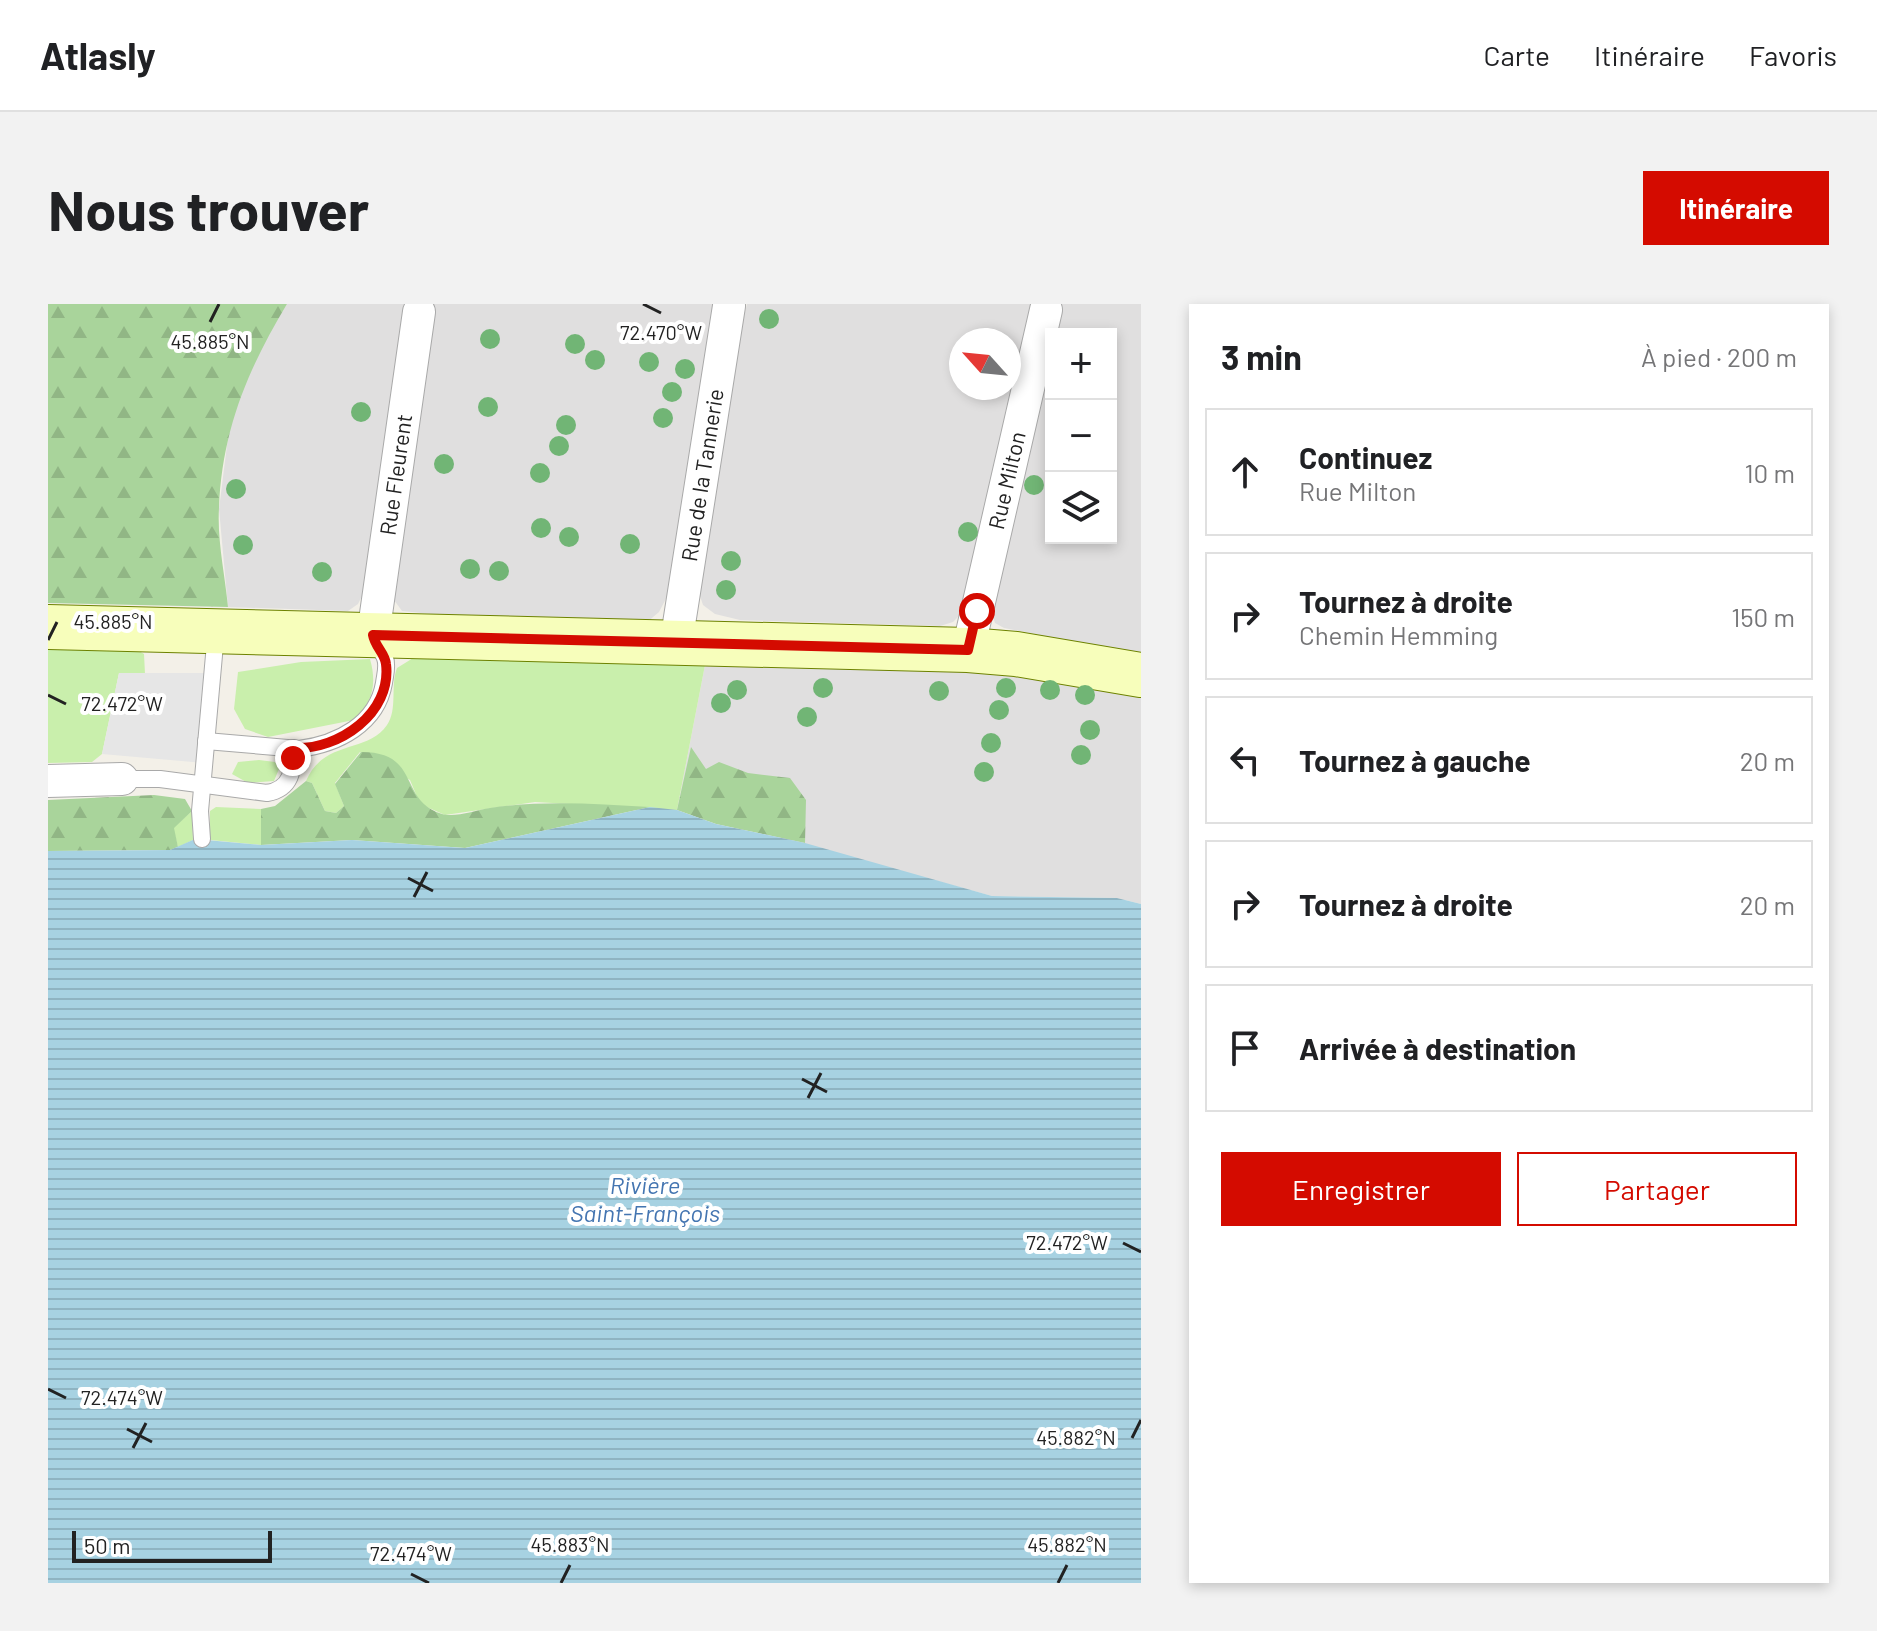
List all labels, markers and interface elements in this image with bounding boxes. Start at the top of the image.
text: Atlasly [40,32,156,78]
text: Carte [1484,38,1550,72]
text: Itinéraire [1594,38,1705,72]
text: Favoris [1749,38,1837,72]
button: Itinéraire [1643,171,1829,245]
text: Nous trouver [48,175,369,242]
text: 72.470°W [620,320,702,344]
north arrow [949,328,1021,400]
map controls [1045,328,1117,544]
button: + [1045,328,1117,400]
text: 45.885°N [170,329,250,353]
text: 3 min [1221,336,1302,377]
text: À pied · 200 m [1641,341,1797,372]
street label: Rue de la Tannerie [675,387,728,563]
button: − [1045,400,1117,472]
street label: Rue Fleurent [373,412,416,537]
street label: Rue Milton [982,429,1030,532]
text: Continuez [1299,439,1432,475]
icon: ahead [1223,450,1267,494]
text: 10 m [1745,457,1795,488]
button: layers [1045,472,1117,544]
text: Rue Milton [1299,475,1416,506]
text: Tournez à droite [1299,583,1513,619]
route start [959,593,995,629]
icon: right [1223,594,1267,638]
text: 150 m [1731,601,1795,632]
text: 45.885°N [73,609,153,633]
text: Chemin Hemming [1299,619,1498,650]
text: 72.472°W [81,691,163,715]
icon: left [1223,738,1267,782]
route end [275,740,311,776]
text: Tournez à gauche [1299,742,1531,778]
text: 20 m [1740,745,1795,776]
icon: right [1223,882,1267,926]
text: Tournez à droite [1299,886,1513,922]
text: 20 m [1740,889,1795,920]
icon: arrive [1223,1026,1267,1070]
text: Arrivée à destination [1299,1030,1576,1066]
button: Enregistrer [1221,1152,1501,1226]
button: Partager [1517,1152,1797,1226]
water label: Rivière Saint-François [570,1170,720,1227]
text: 72.472°W [1026,1230,1108,1254]
text: 72.474°W [81,1385,163,1409]
text: 45.882°N [1036,1425,1116,1449]
scale bar [72,1527,272,1563]
text: 50 m [84,1532,130,1558]
text: 45.883°N [530,1532,610,1556]
text: 45.882°N [1027,1532,1107,1556]
text: 72.474°W [370,1541,452,1565]

